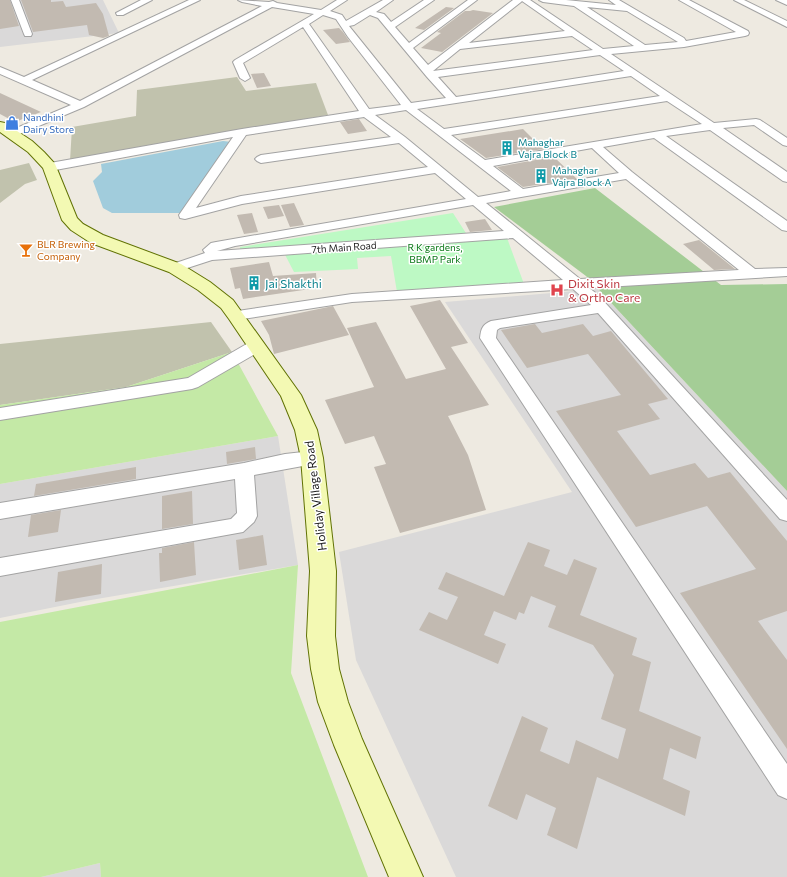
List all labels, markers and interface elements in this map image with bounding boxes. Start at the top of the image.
place label: Nandhini Dairy Store [23,111,74,135]
shop icon: Nandhini Dairy Store [4,115,20,131]
place label: Mahaghar Vajra Block B [518,136,577,160]
building icon: Mahaghar Vajra Block B [499,140,515,156]
place label: Mahaghar Vajra Block A [552,164,611,188]
building icon: Mahaghar Vajra Block A [533,168,549,184]
place label: BLR Brewing Company [37,238,96,262]
street label: 7th Main Road [311,239,377,255]
park label: R K gardens, BBMP Park [407,241,463,265]
bar icon: BLR Brewing Company [18,242,34,258]
building icon: Jai Shakthi [246,275,262,291]
place label: Jai Shakthi [265,276,322,291]
place label: Dixit Skin & Ortho Care [568,276,640,304]
hospital icon: Dixit Skin & Ortho Care [549,282,565,298]
street label: Holiday Village Road [301,440,329,552]

